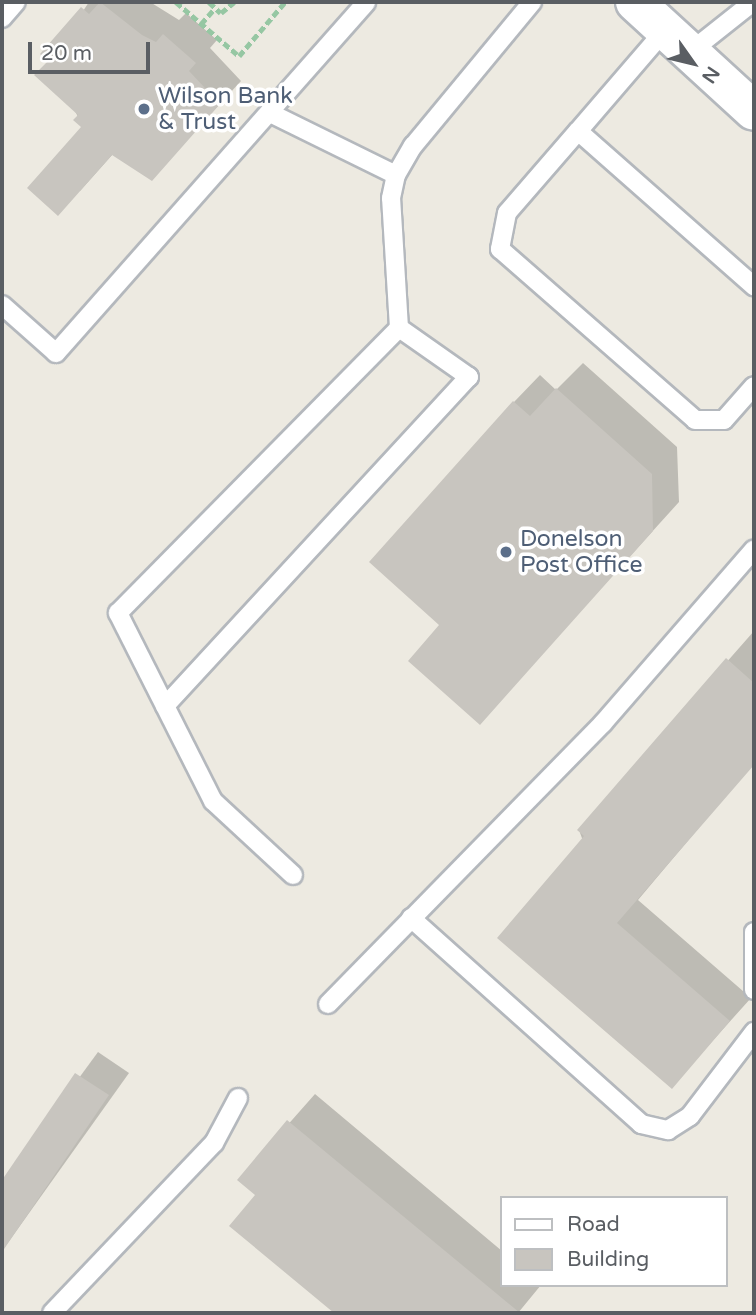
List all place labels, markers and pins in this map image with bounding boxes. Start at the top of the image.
place label: Wilson Bank & Trust [158,82,293,136]
marker: Wilson Bank & Trust [136,101,152,117]
place label: Donelson Post Office [520,525,642,579]
marker: Donelson Post Office [498,544,514,560]

